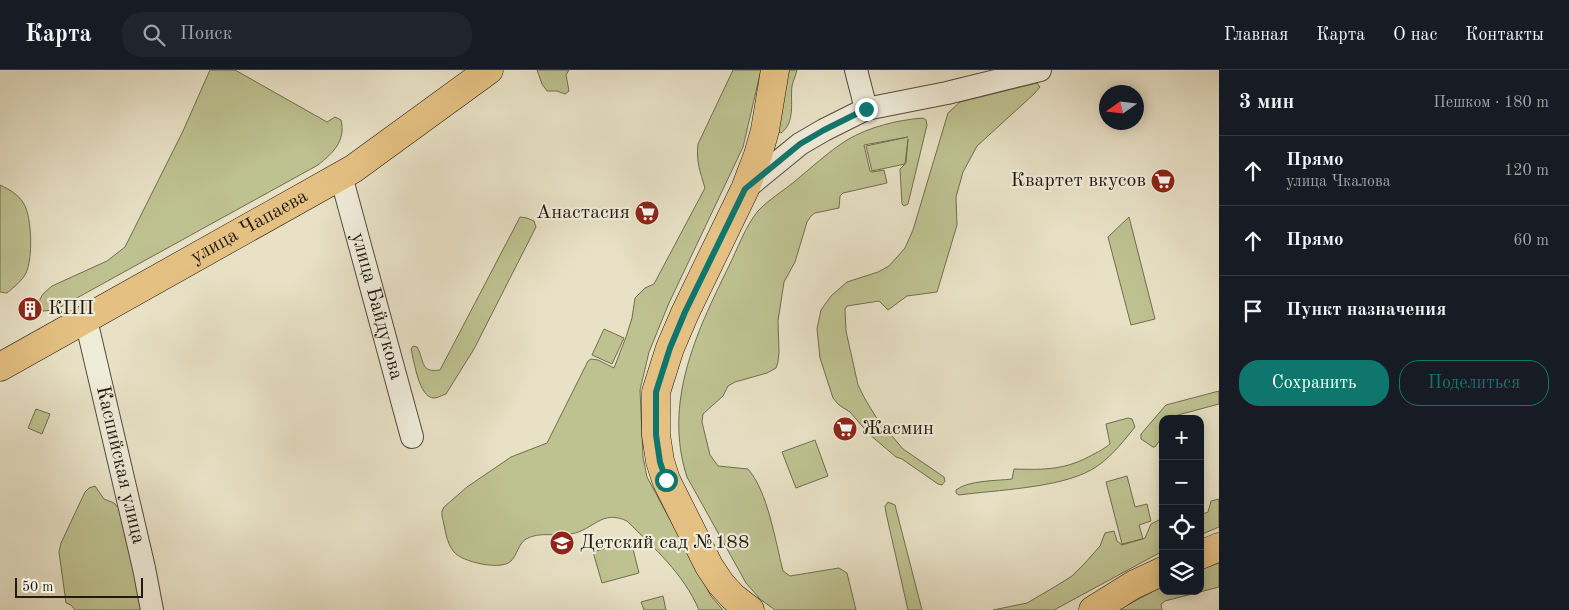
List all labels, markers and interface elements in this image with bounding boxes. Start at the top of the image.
search box [122,12,472,57]
icon: search [140,21,168,49]
text: Карта [25,23,92,47]
text: Поиск [180,25,232,44]
text: Главная [1224,26,1288,44]
text: Карта [1316,26,1365,44]
text: О нас [1393,26,1437,44]
text: Контакты [1465,26,1544,44]
north arrow [1099,85,1144,130]
text: 3 мин [1239,92,1294,113]
text: Пешком · 180 m [1433,95,1549,111]
route end [855,98,878,121]
text: Прямо [1286,151,1344,170]
icon: ahead [1239,157,1267,185]
text: 120 m [1504,163,1549,179]
supermarket icon: Квартет вкусов [1150,168,1176,194]
place label: Квартет вкусов [1010,171,1146,191]
text: улица Чкалова [1286,174,1391,190]
street label: улица Чапаева [187,186,312,268]
supermarket icon: Анастасия [634,200,660,226]
place label: Анастасия [536,203,630,223]
icon: ahead [1239,227,1267,255]
street label: улица Байдукова [347,231,406,382]
text: Прямо [1286,231,1344,250]
text: 60 m [1513,233,1549,249]
building icon: КПП [17,296,43,322]
icon: arrive [1239,297,1267,325]
place label: КПП [48,299,94,319]
text: Пункт назначения [1286,301,1446,320]
button: Сохранить [1239,360,1389,406]
button: Поделиться [1399,360,1549,406]
street label: Каспийская улица [92,384,148,546]
map controls [1159,415,1204,595]
button: + [1159,415,1204,460]
supermarket icon: Жасмин [832,416,858,442]
place label: Жасмин [862,419,934,439]
button: − [1159,460,1204,505]
route start [655,469,678,492]
button: locate [1159,505,1204,550]
school or university icon: Детский сад №188 [549,530,575,556]
place label: Детский сад №188 [580,533,749,553]
button: layers [1159,550,1204,595]
scale bar [15,575,142,598]
text: 50 m [22,580,53,594]

